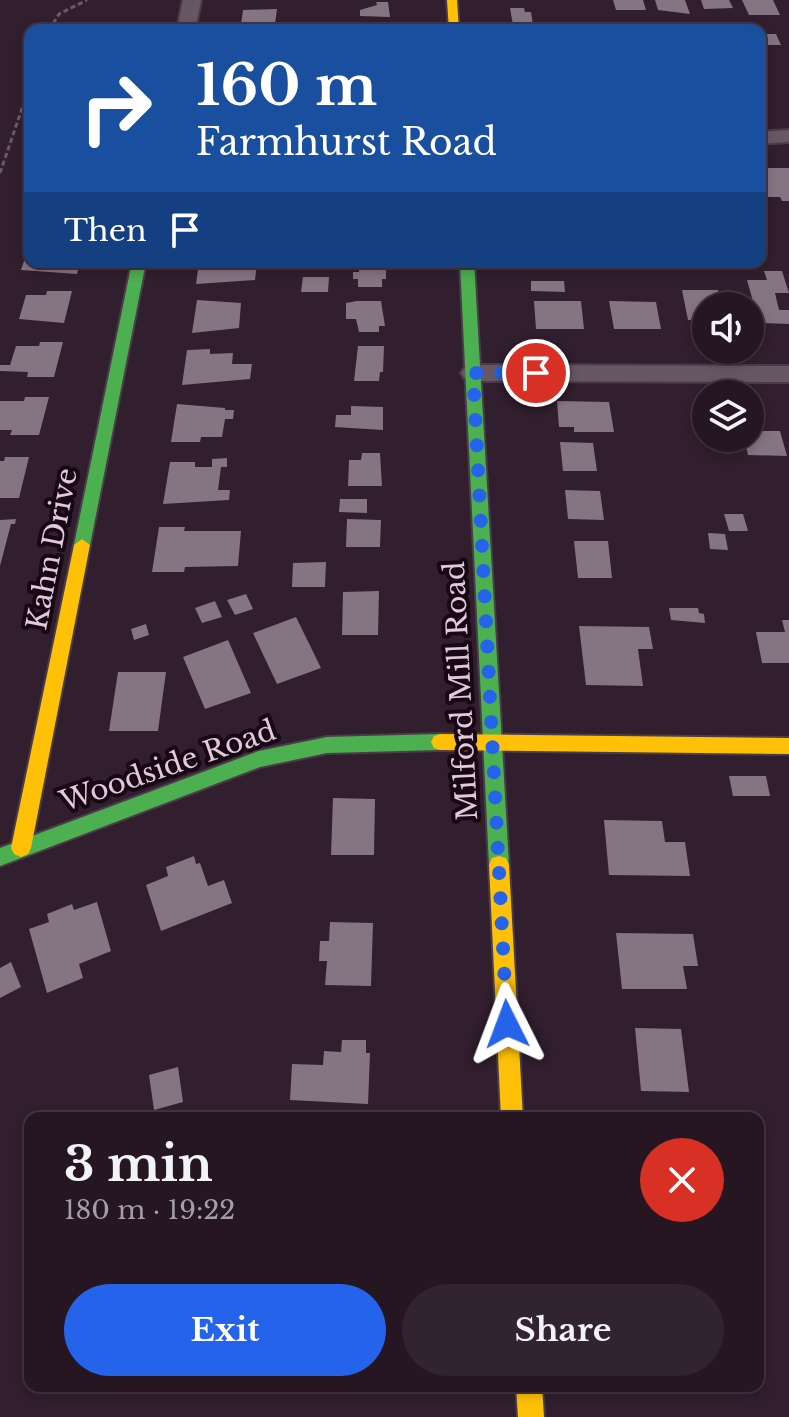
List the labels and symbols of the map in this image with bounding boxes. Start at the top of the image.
pin [502,339,570,407]
street label: Kahn Drive [19,465,85,633]
street label: Milford Mill Road [437,560,485,821]
street label: Woodside Road [55,713,281,820]
position arrow [465,982,549,1066]

